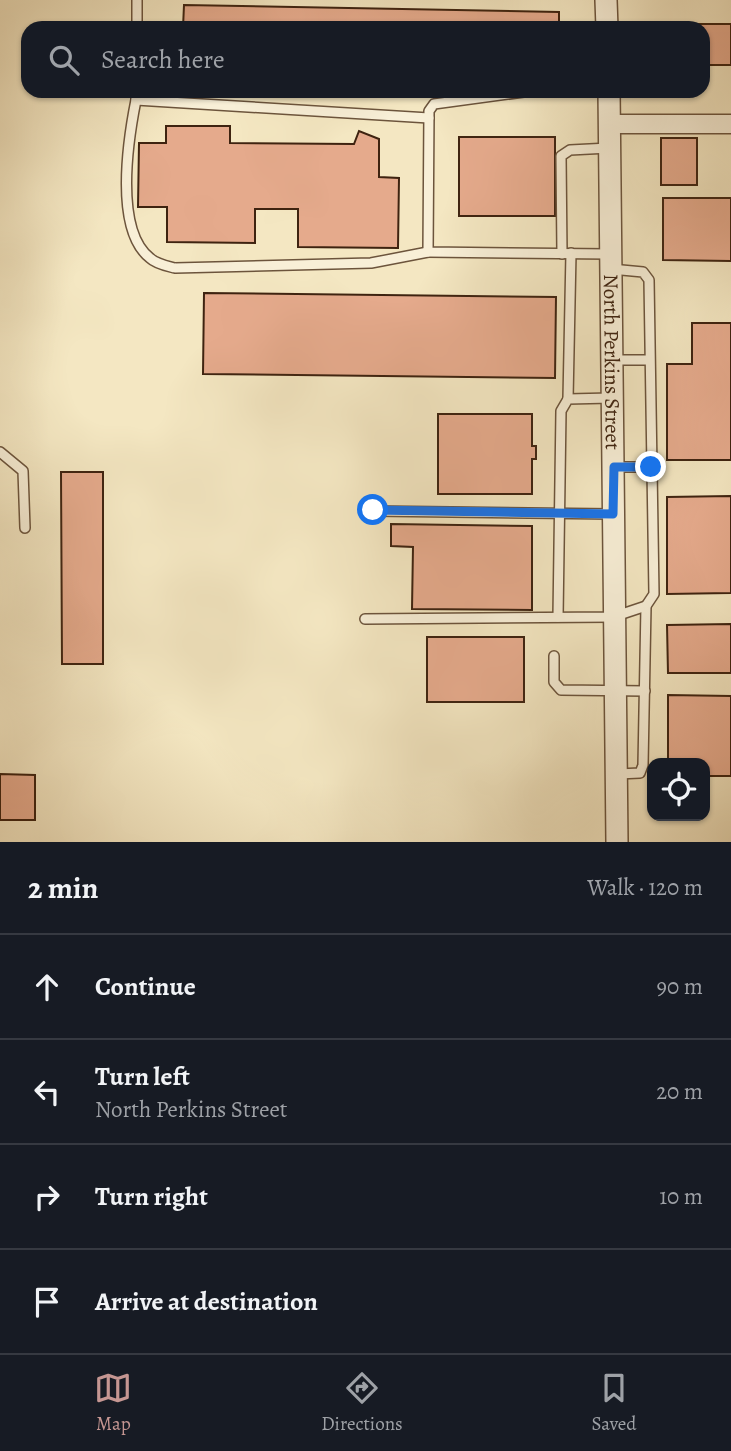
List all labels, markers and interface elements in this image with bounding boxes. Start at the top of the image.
search box [21,21,710,98]
icon: search [45,41,83,79]
text: Search here [101,42,225,77]
street label: North Perkins Street [597,274,627,450]
route end [635,451,666,482]
route start [357,494,388,525]
map controls [647,758,710,821]
button: locate [647,758,710,821]
text: 2 min [28,868,98,908]
text: Walk · 120 m [587,872,703,903]
icon: ahead [28,968,66,1006]
text: Continue [95,969,196,1004]
text: 90 m [657,971,703,1002]
text: Turn left [95,1059,190,1094]
icon: left [28,1073,66,1111]
text: 20 m [656,1076,703,1107]
text: North Perkins Street [95,1094,287,1125]
icon: right [28,1178,66,1216]
text: Turn right [95,1179,208,1214]
text: 10 m [659,1181,703,1212]
icon: arrive [28,1283,66,1321]
text: Arrive at destination [95,1284,318,1319]
tab: Map [94,1369,132,1437]
tab: Directions [321,1369,403,1437]
tab: Saved [592,1369,637,1437]

